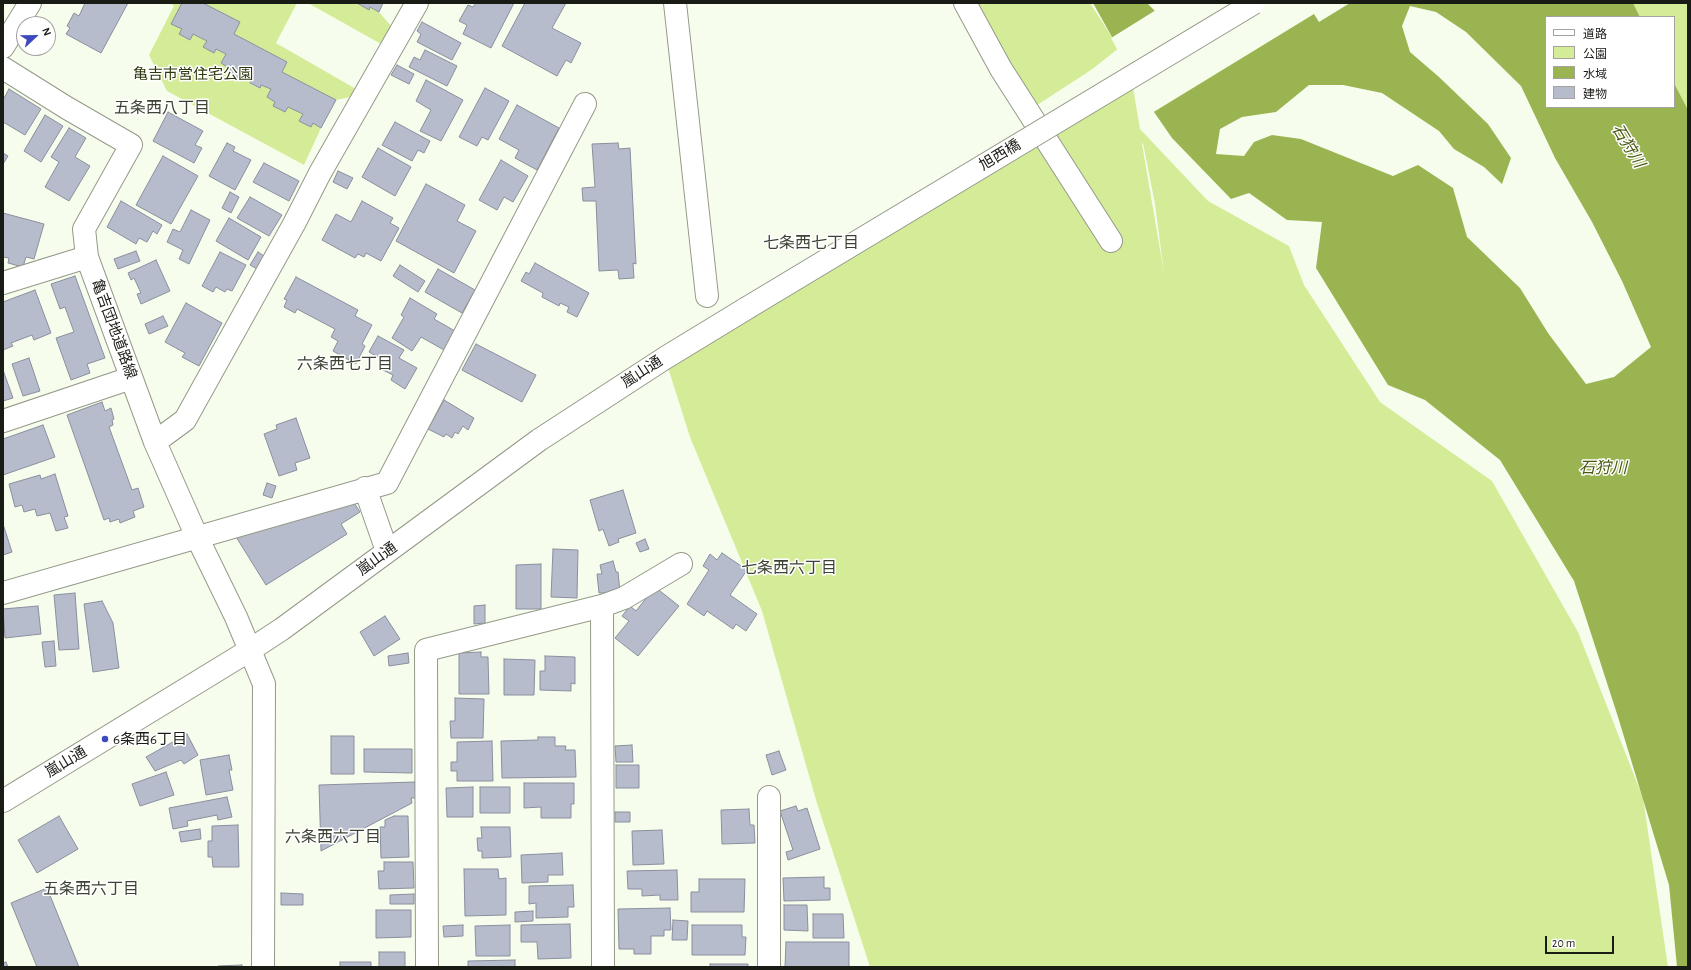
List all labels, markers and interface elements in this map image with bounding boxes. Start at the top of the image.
north arrow [16,16,56,56]
legend [1545,16,1675,108]
text: N [40,26,53,37]
text: 道路 [1583,28,1607,40]
text: 公園 [1583,48,1607,60]
park label: 亀吉市営住宅公園 [133,65,253,83]
text: 水域 [1583,68,1607,80]
text: 建物 [1583,88,1607,100]
district label: 五条西八丁目 [114,98,210,118]
water label: 石狩川 [1607,120,1649,172]
street label: 旭西橋 [976,136,1024,174]
district label: 七条西七丁目 [763,233,859,253]
street label: 亀吉団地道路線 [88,277,140,381]
street label: 嵐山通 [618,352,666,392]
district label: 六条西七丁目 [297,354,393,374]
water label: 石狩川 [1579,458,1627,478]
street label: 嵐山通 [354,538,400,580]
district label: 七条西六丁目 [741,558,837,578]
place label: 6条西6丁目 [113,730,187,748]
marker: 6条西6丁目 [100,734,110,744]
street label: 嵐山通 [42,743,90,781]
district label: 六条西六丁目 [285,827,381,847]
district label: 五条西六丁目 [43,879,139,899]
scale bar [1547,928,1616,954]
text: 20 m [1552,937,1575,949]

